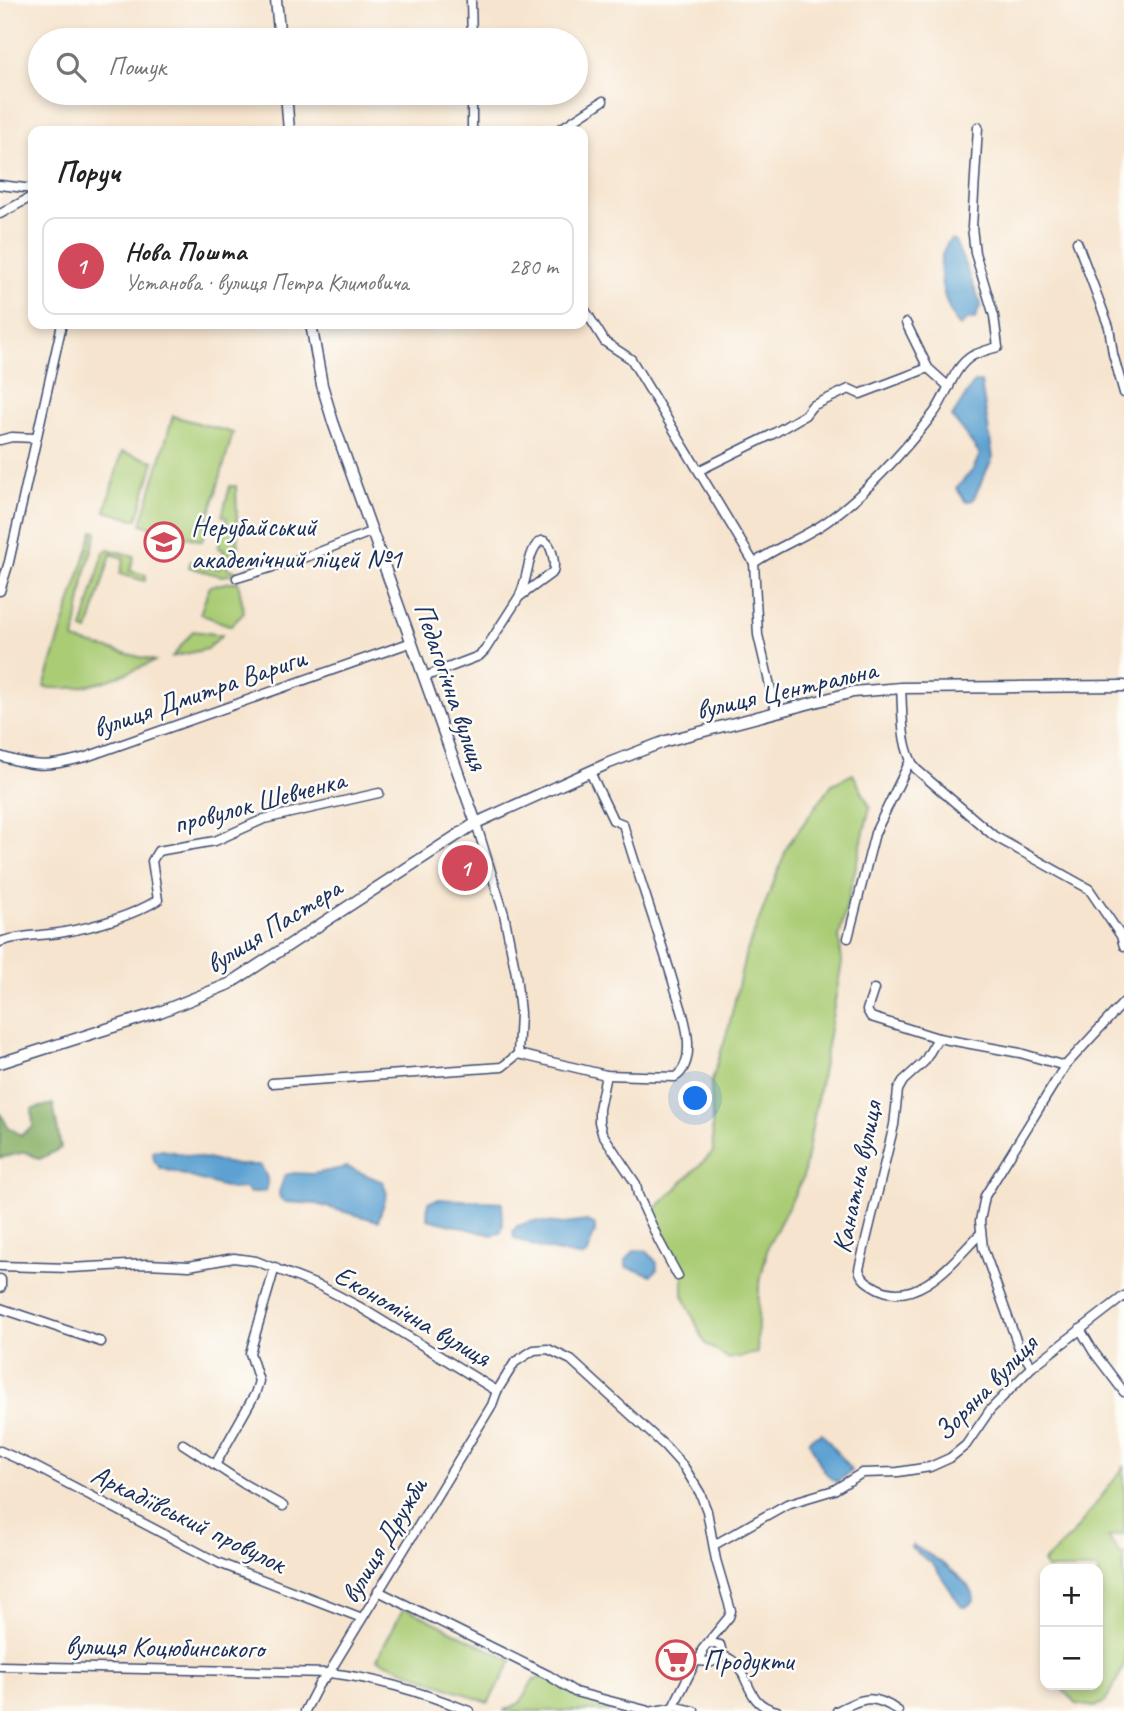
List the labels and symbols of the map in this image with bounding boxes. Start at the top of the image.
place label: Нерубайський академічний ліцей №1 [191,509,403,576]
school or university icon: Нерубайський академічний ліцей №1 [143,521,185,563]
street label: Педагогічна вулиця [406,598,497,775]
street label: вулиця Дмитра Вариги [88,639,312,745]
street label: вулиця Центральна [692,651,882,727]
street label: провулок Шевченка [169,761,351,841]
pin: 1 [442,842,488,894]
street label: вулиця Пастера [199,869,350,981]
your location [678,1081,712,1115]
street label: Канатна вулиця [823,1096,890,1256]
street label: Економічна вулиця [328,1257,498,1375]
street label: Зоряна вулиця [926,1325,1046,1448]
street label: Аркадіївський провулок [86,1456,294,1582]
street label: вулиця Дружби [332,1470,435,1609]
street label: вулиця Коцюбинського [65,1627,268,1666]
supermarket icon: Продукти [655,1639,697,1681]
place label: Продукти [703,1643,796,1678]

